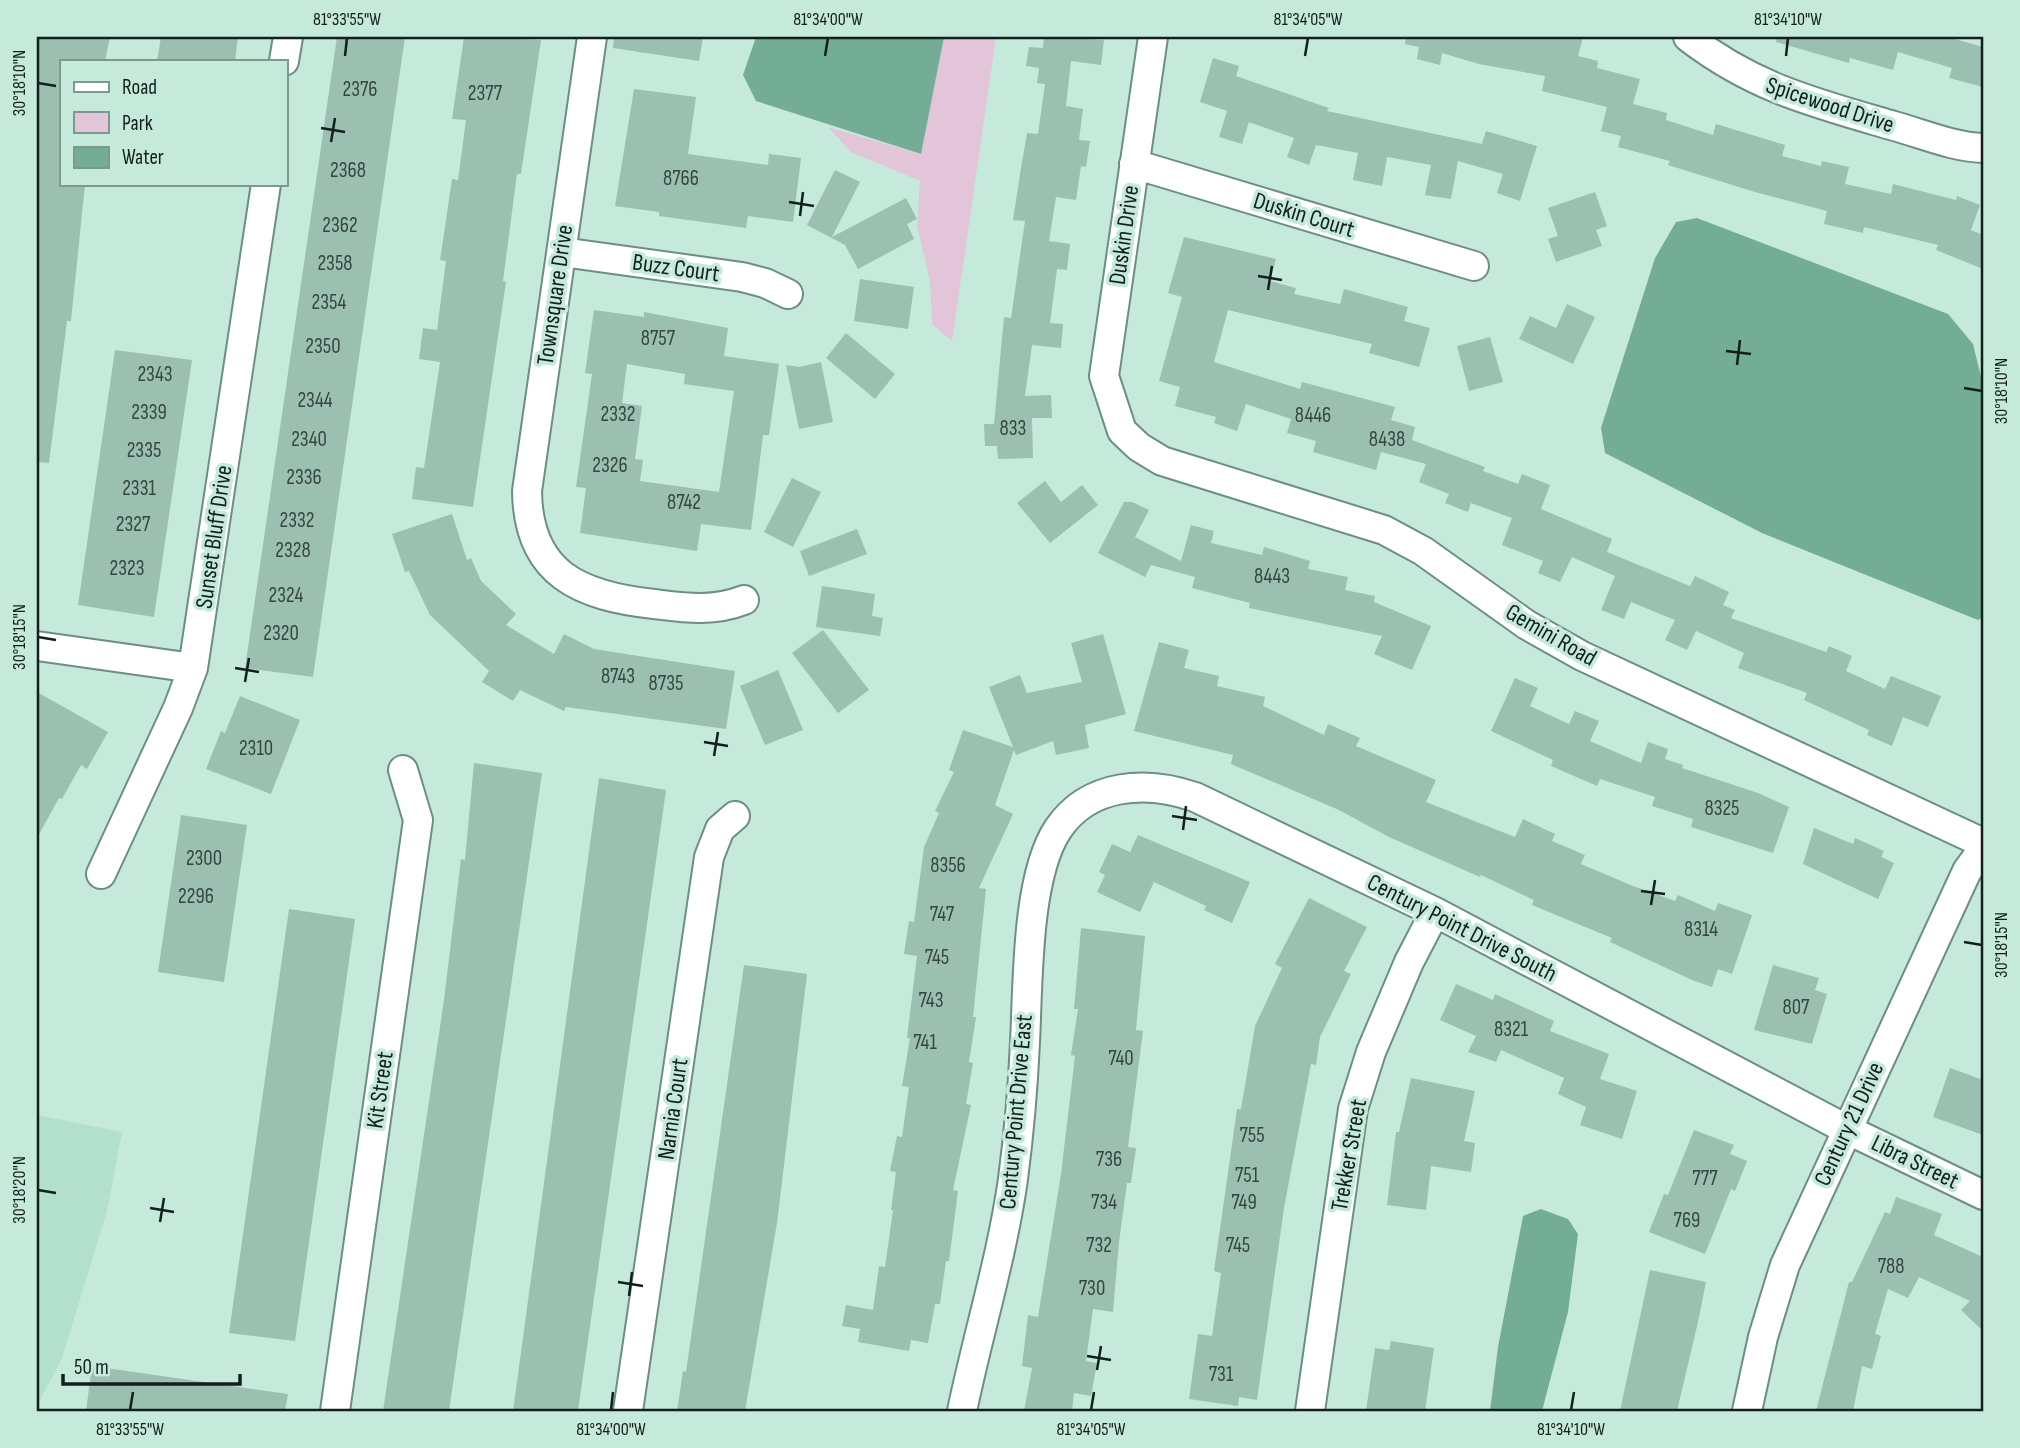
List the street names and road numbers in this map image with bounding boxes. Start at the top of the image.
street label: Spicewood Drive [1762,71,1898,139]
street label: Duskin Drive [1103,183,1145,287]
street label: Duskin Court [1250,186,1358,244]
street label: Townsquare Drive [531,223,579,367]
street label: Buzz Court [631,248,721,288]
street label: Sunset Bluff Drive [190,463,238,611]
street label: Gemini Road [1500,597,1602,673]
street label: Century Point Drive South [1362,868,1562,988]
street label: Century Point Drive East [993,1013,1039,1211]
street label: Kit Street [360,1050,400,1130]
street label: Narnia Court [652,1056,694,1162]
street label: Century 21 Drive [1808,1058,1890,1190]
street label: Trekker Street [1325,1097,1373,1213]
street label: Libra Street [1867,1128,1963,1196]

